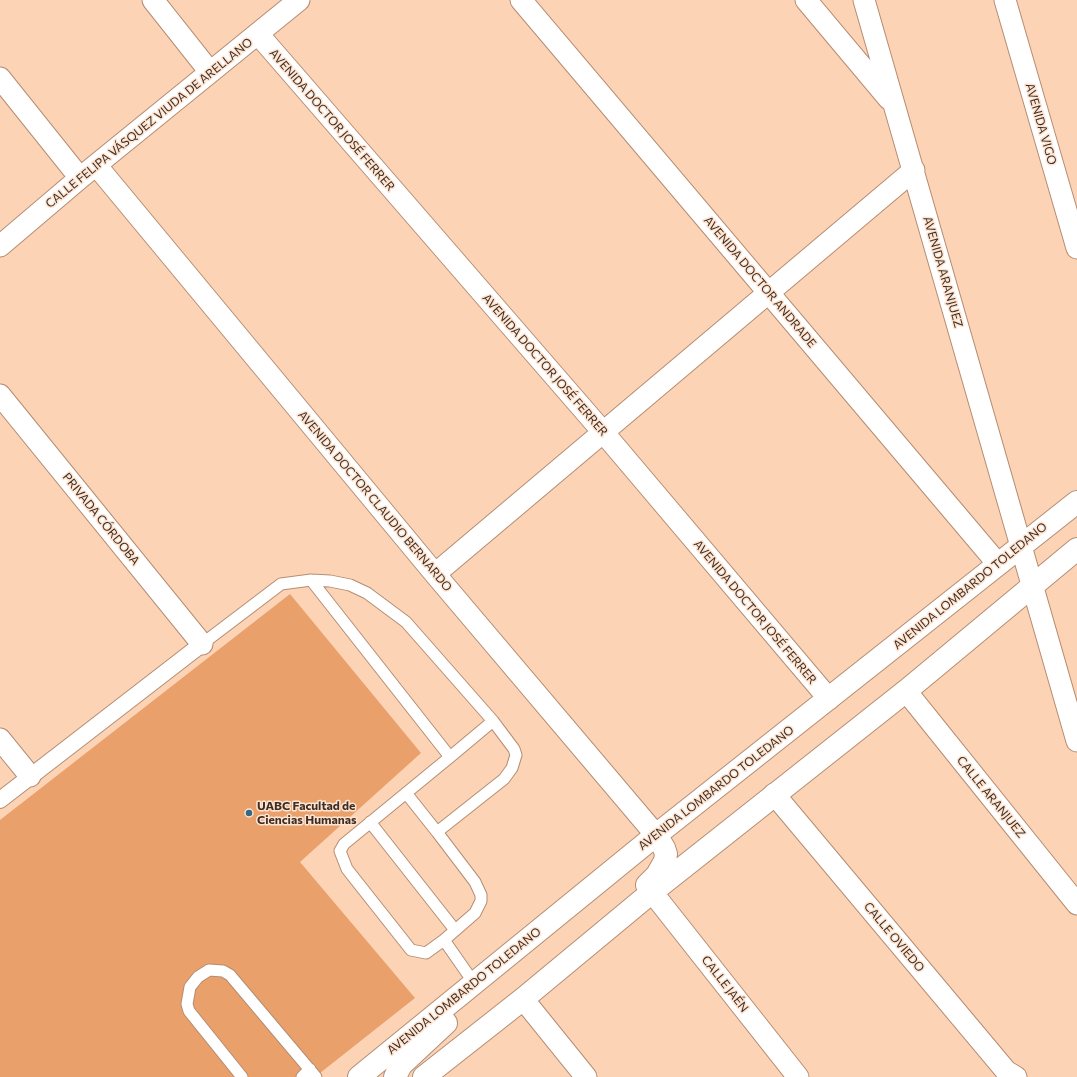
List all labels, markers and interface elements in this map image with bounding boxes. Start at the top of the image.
street label: CALLE FELIPA VÁSQUEZ VIUDA DE ARELLANO [43,35,255,211]
street label: AVENIDA DOCTOR JOSÉ FERRER [266,46,398,194]
street label: AVENIDA VIGO [1022,81,1060,167]
street label: AVENIDA DOCTOR ANDRADE [701,213,819,351]
street label: AVENIDA ARANJUEZ [920,215,966,329]
street label: AVENIDA DOCTOR JOSÉ FERRER [479,291,611,439]
street label: AVENIDA DOCTOR CLAUDIO BERNARDO [295,408,455,594]
street label: PRIVADA CÓRDOBA [59,470,143,568]
street label: AVENIDA LOMBARDO TOLEDANO [890,519,1050,653]
street label: AVENIDA DOCTOR JOSÉ FERRER [690,537,820,687]
street label: AVENIDA LOMBARDO TOLEDANO [635,723,797,853]
street label: CALLE ARANJUEZ [954,753,1028,841]
place label: UABC Facultad de Ciencias Humanas [257,799,357,827]
marker: UABC Facultad de Ciencias Humanas [244,808,254,818]
street label: CALLE OVIEDO [861,899,927,975]
street label: AVENIDA LOMBARDO TOLEDANO [384,924,544,1058]
street label: CALLE JAÉN [699,953,751,1015]

